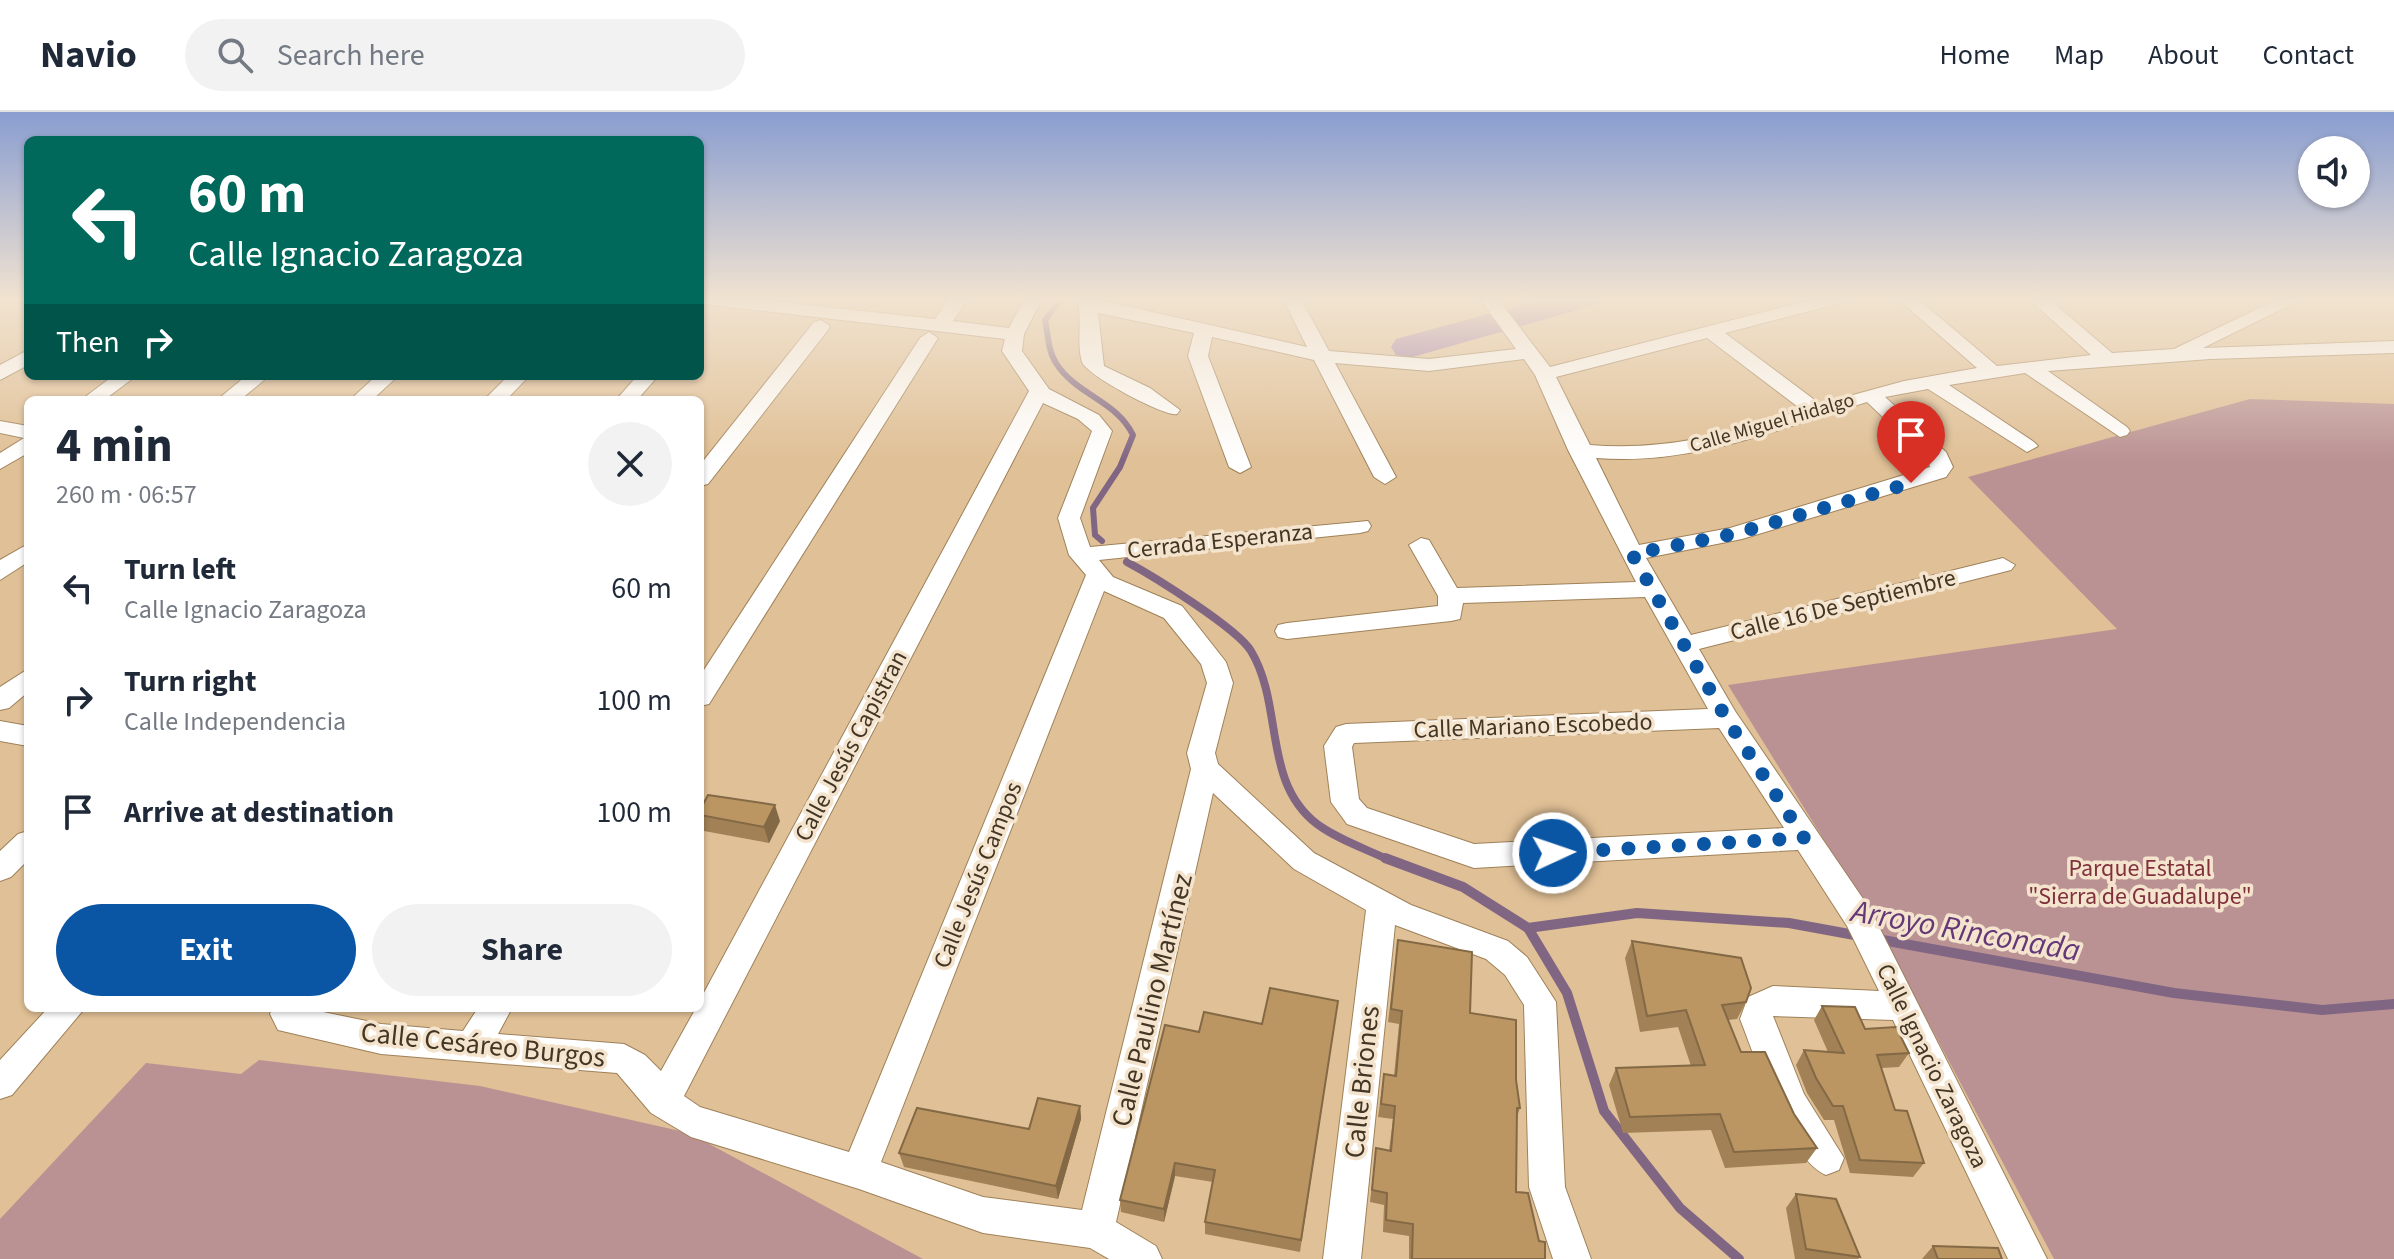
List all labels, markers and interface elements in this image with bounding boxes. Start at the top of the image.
search box [185,19,745,91]
text: Navio [40,28,137,82]
icon: search [213,33,257,77]
text: Search here [277,34,425,77]
text: Home [1939,35,2010,75]
text: Map [2054,35,2104,75]
text: About [2148,35,2219,75]
text: Contact [2263,35,2354,75]
map controls [2298,136,2370,208]
button: sound [2298,136,2370,208]
text: 60 m [188,155,306,234]
icon: left [56,168,160,272]
text: Calle Ignacio Zaragoza [188,229,524,280]
icon: right [136,320,180,364]
text: Then [56,321,120,364]
street label: Calle Miguel Hidalgo [1686,386,1858,460]
pin [1877,401,1945,483]
text: 4 min [56,412,173,480]
icon: arrive [1889,413,1933,457]
button: close [588,422,672,506]
text: 260 m · 06:57 [56,476,197,513]
street label: Cerrada Esperanza [1125,514,1315,568]
text: Turn left [124,548,236,591]
street label: Calle 16 De Septiembre [1726,560,1960,650]
icon: left [56,566,100,610]
text: 60 m [611,567,672,610]
text: Calle Ignacio Zaragoza [124,591,367,628]
street label: Calle Jesús Capistran [786,644,916,848]
text: Turn right [124,660,256,703]
icon: right [56,678,100,722]
text: 100 m [596,679,672,722]
text: Calle Independencia [124,703,346,740]
street label: Calle Mariano Escobedo [1413,704,1653,748]
street label: Calle Jesús Campos [925,777,1031,973]
icon: arrive [56,790,100,834]
text: Arrive at destination [124,791,394,834]
text: 100 m [596,791,672,834]
position arrow [1511,811,1595,895]
park label: Parque Estatal "Sierra de Guadalupe" [2028,851,2252,914]
street label: Calle Paulino Martínez [1101,869,1203,1131]
water label: Arroyo Rinconada [1846,888,2084,974]
button: Exit [56,904,356,996]
button: Share [372,904,672,996]
street label: Calle Ignacio Zaragoza [1867,958,1997,1174]
street label: Calle Briones [1334,1004,1390,1160]
street label: Calle Cesáreo Burgos [359,1012,607,1078]

